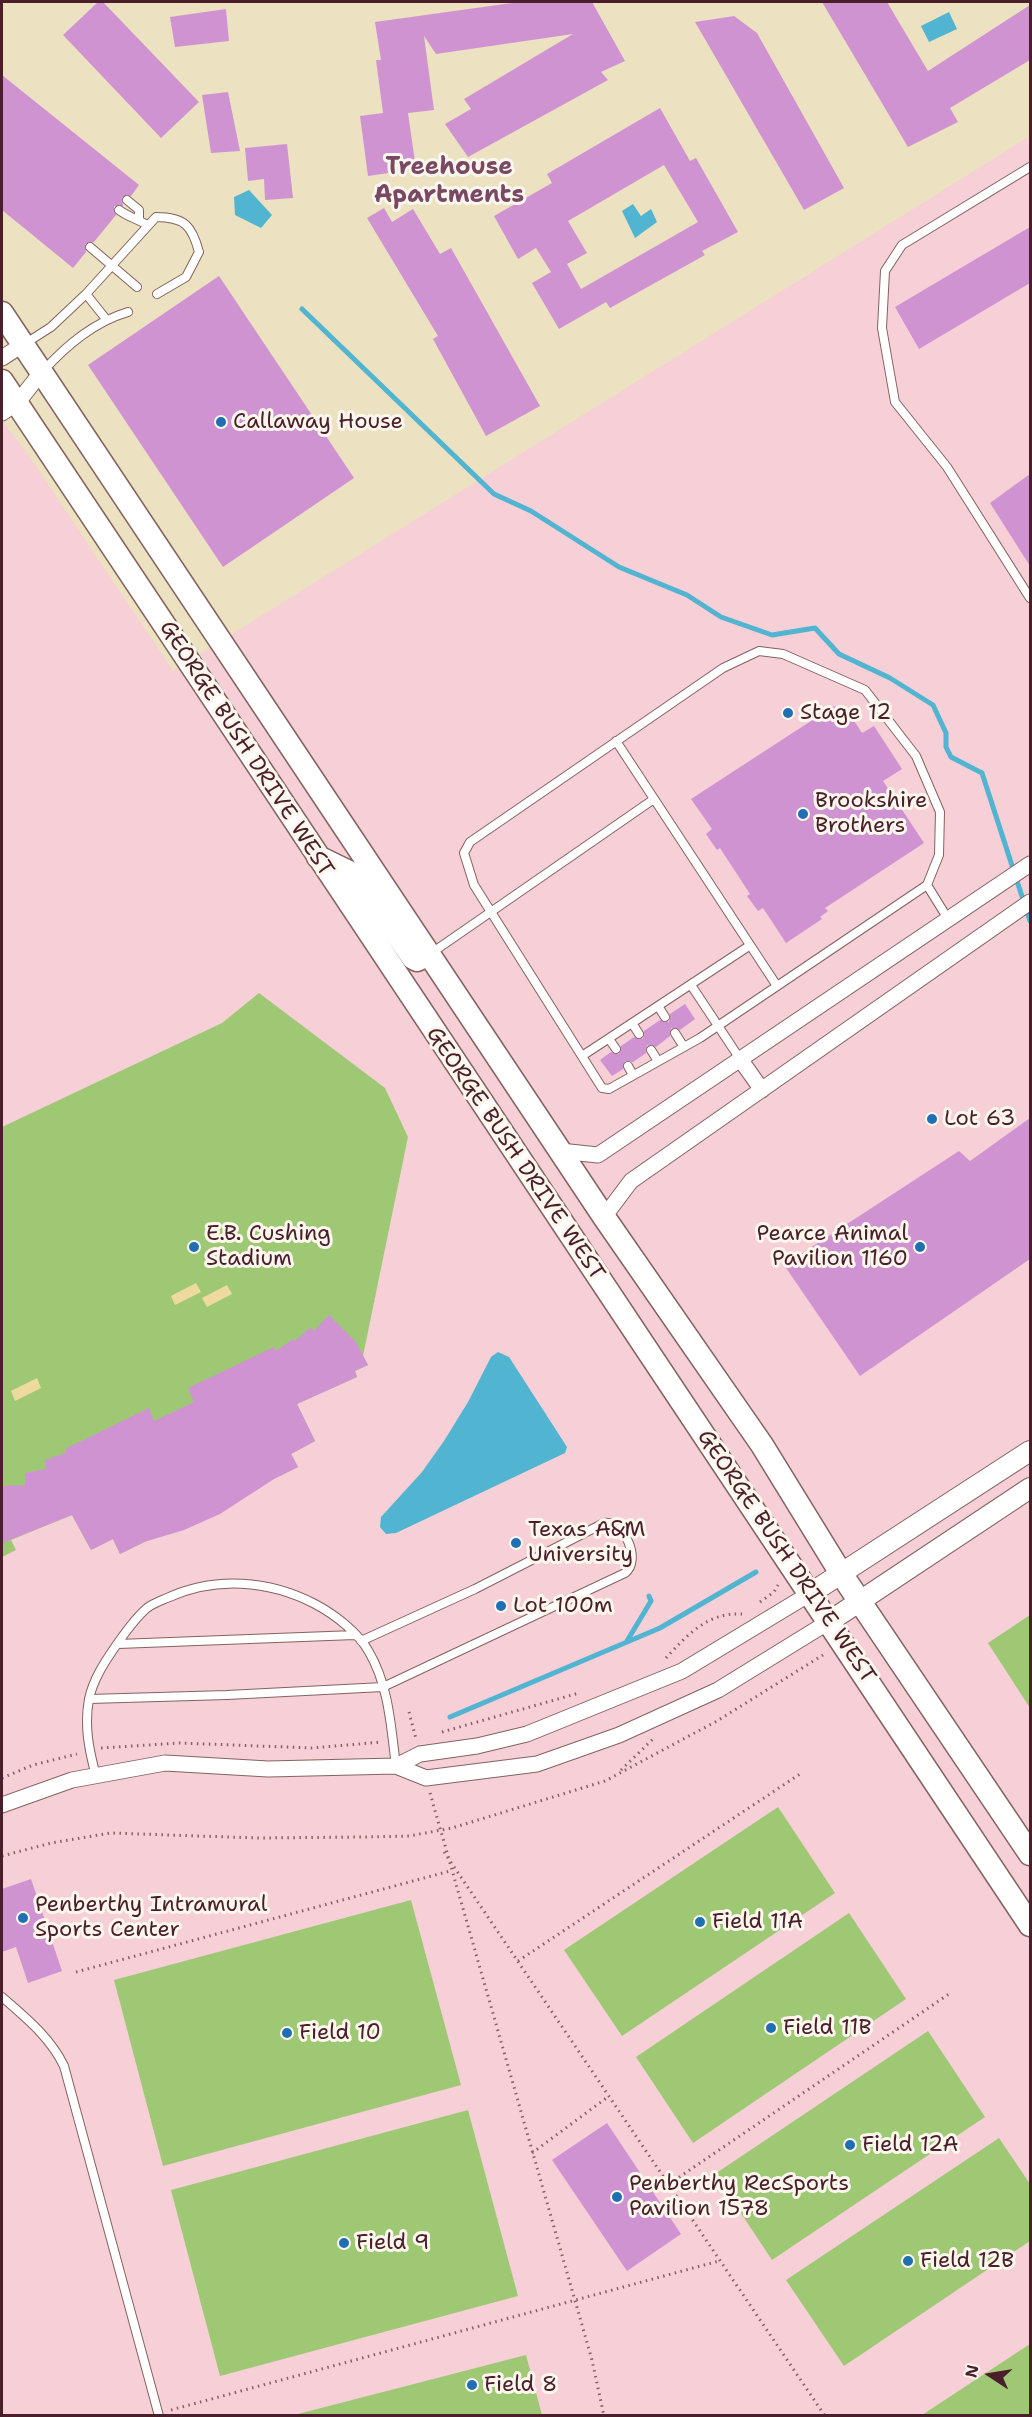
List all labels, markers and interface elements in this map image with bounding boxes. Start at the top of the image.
district label: Treehouse Apartments [374,154,524,210]
place label: Callaway House [233,409,403,435]
marker: Callaway House [214,415,228,429]
street label: GEORGE BUSH DRIVE WEST [153,616,339,882]
place label: Stage 12 [800,700,891,726]
marker: Stage 12 [781,706,795,720]
place label: Brookshire Brothers [815,788,927,840]
marker: Brookshire Brothers [796,807,810,821]
street label: GEORGE BUSH DRIVE WEST [420,1022,610,1286]
place label: Lot 63 [944,1106,1015,1132]
marker: Lot 63 [925,1112,939,1126]
place label: E.B. Cushing Stadium [206,1221,331,1272]
place label: Pearce Animal Pavilion 1160 [757,1221,908,1272]
marker: E.B. Cushing Stadium [187,1240,201,1254]
marker: Pearce Animal Pavilion 1160 [913,1240,927,1254]
street label: GEORGE BUSH DRIVE WEST [691,1425,881,1689]
place label: Texas A&M University [528,1517,645,1568]
marker: Texas A&M University [509,1536,523,1550]
place label: Lot 100m [513,1593,613,1619]
marker: Lot 100m [494,1599,508,1613]
place label: Penberthy Intramural Sports Center [35,1892,267,1944]
place label: Field 11A [712,1909,803,1935]
marker: Penberthy Intramural Sports Center [16,1911,30,1925]
marker: Field 11A [693,1915,707,1929]
place label: Field 11B [783,2015,871,2041]
place label: Field 10 [299,2020,381,2046]
marker: Field 11B [764,2021,778,2035]
marker: Field 10 [280,2026,294,2040]
place label: Field 12A [862,2132,959,2158]
marker: Field 12A [843,2138,857,2152]
place label: Penberthy RecSports Pavilion 1578 [629,2171,849,2222]
marker: Penberthy RecSports Pavilion 1578 [610,2190,624,2204]
place label: Field 9 [356,2230,429,2256]
marker: Field 9 [337,2236,351,2250]
place label: Field 12B [920,2248,1014,2274]
marker: Field 12B [901,2254,915,2268]
north arrow [960,2345,1020,2405]
text: N [960,2363,983,2380]
place label: Field 8 [484,2372,557,2398]
marker: Field 8 [465,2378,479,2392]

